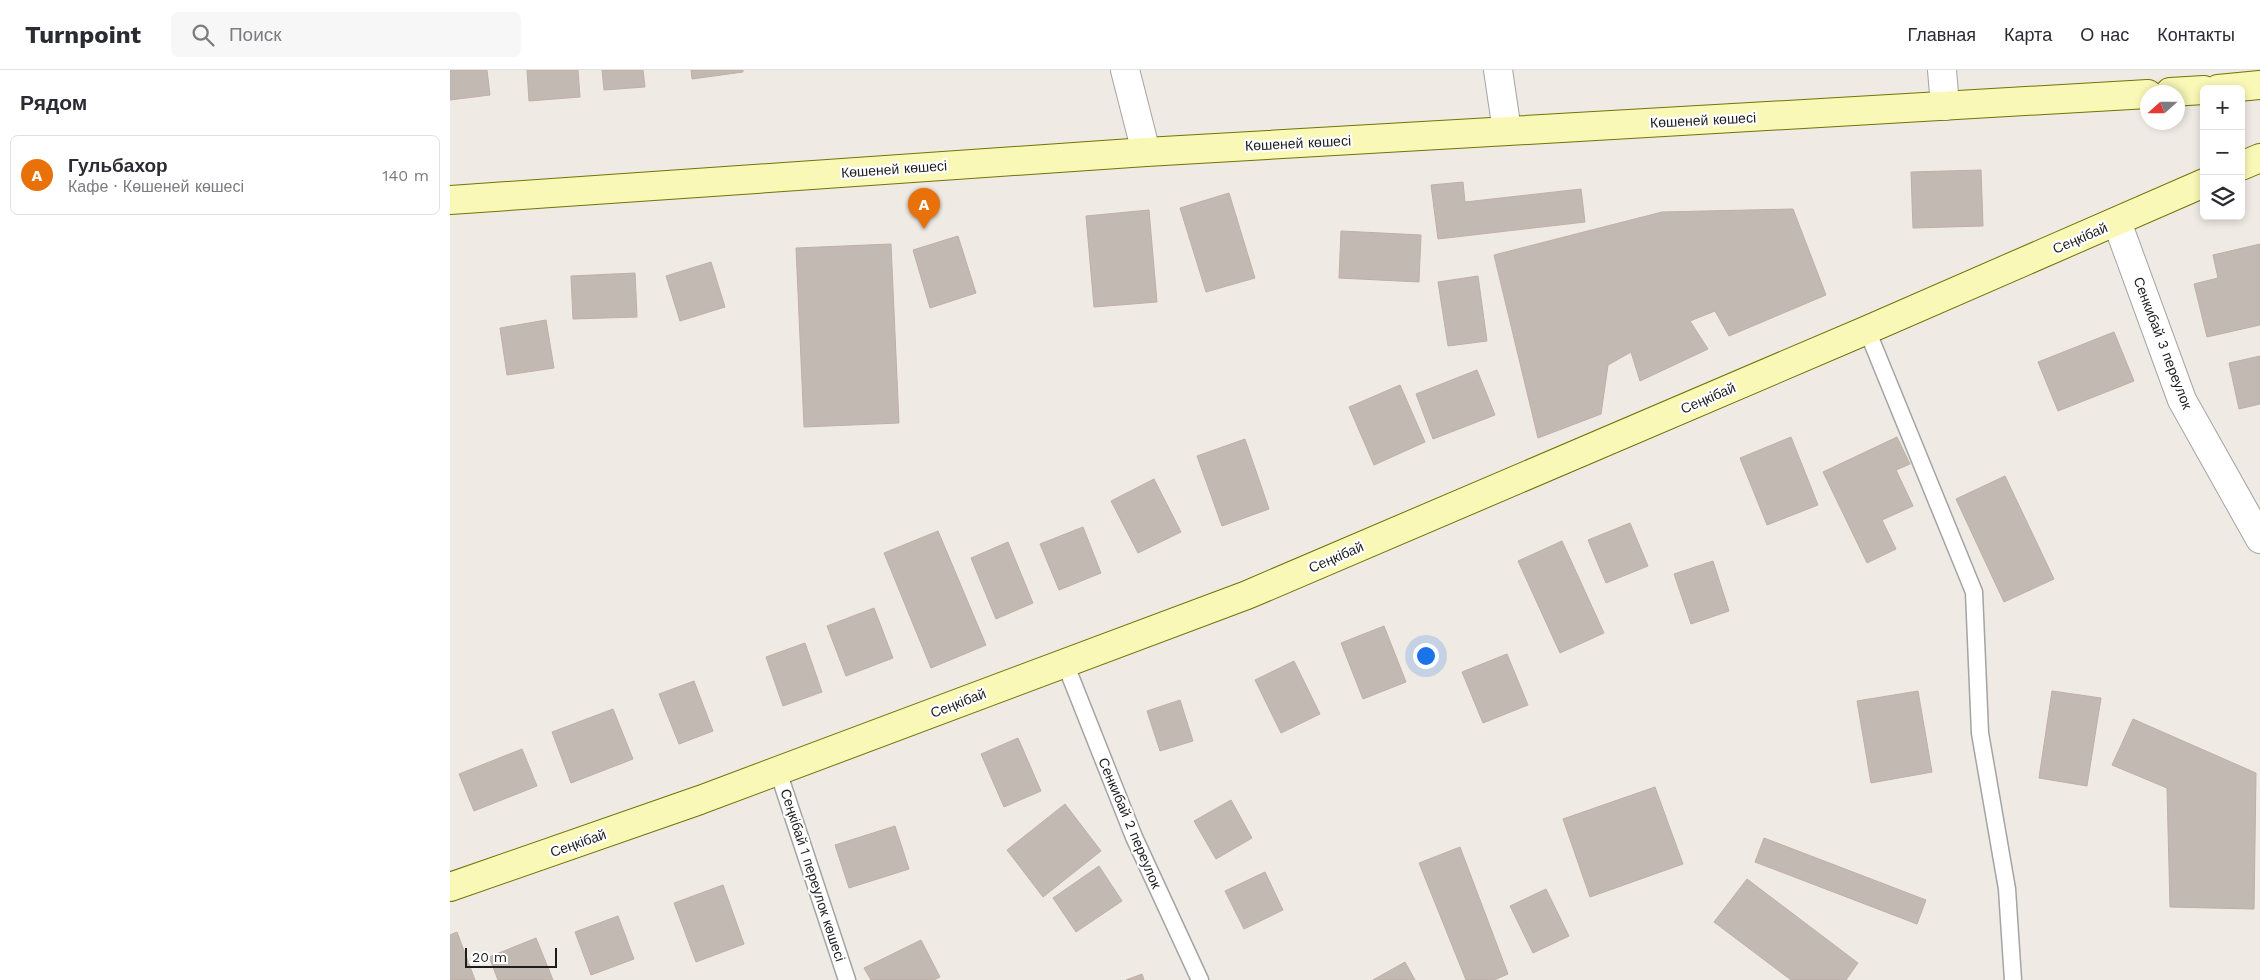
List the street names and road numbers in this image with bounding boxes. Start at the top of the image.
street label: Көшеней көшесі [1650,109,1756,131]
street label: Көшеней көшесі [1245,132,1351,154]
street label: Көшеней көшесі [841,157,947,181]
street label: Сеңкібай [2050,219,2110,257]
street label: Сенкибай 3 переулок [2130,275,2196,412]
street label: Сеңкібай [1678,379,1738,417]
street label: Сеңкібай [1306,538,1366,576]
street label: Сеңкібай [928,685,988,721]
street label: Сенкибай 2 переулок [1095,755,1165,891]
street label: Сеңкібай 1 переулок көшесі [778,787,848,963]
street label: Сеңкібай [548,826,608,860]

